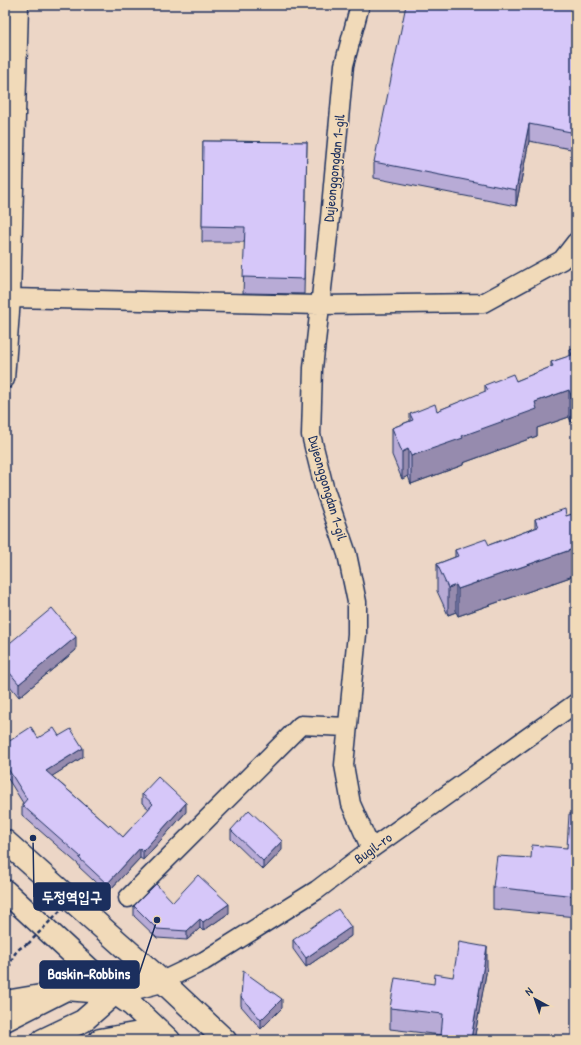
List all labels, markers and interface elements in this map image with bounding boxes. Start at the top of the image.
street label: Dujeonggongdan 1-gil [318,113,350,223]
street label: Dujeonggongdan 1-gil [303,433,353,543]
street label: Bugil-ro [350,827,396,869]
callout: 두정역입구 [34,883,110,910]
text: 두정역입구 [42,886,102,907]
callout: Baskin-Robbins [40,961,139,988]
text: Baskin-Robbins [48,963,131,984]
north arrow [515,979,555,1019]
text: N [522,984,535,999]

